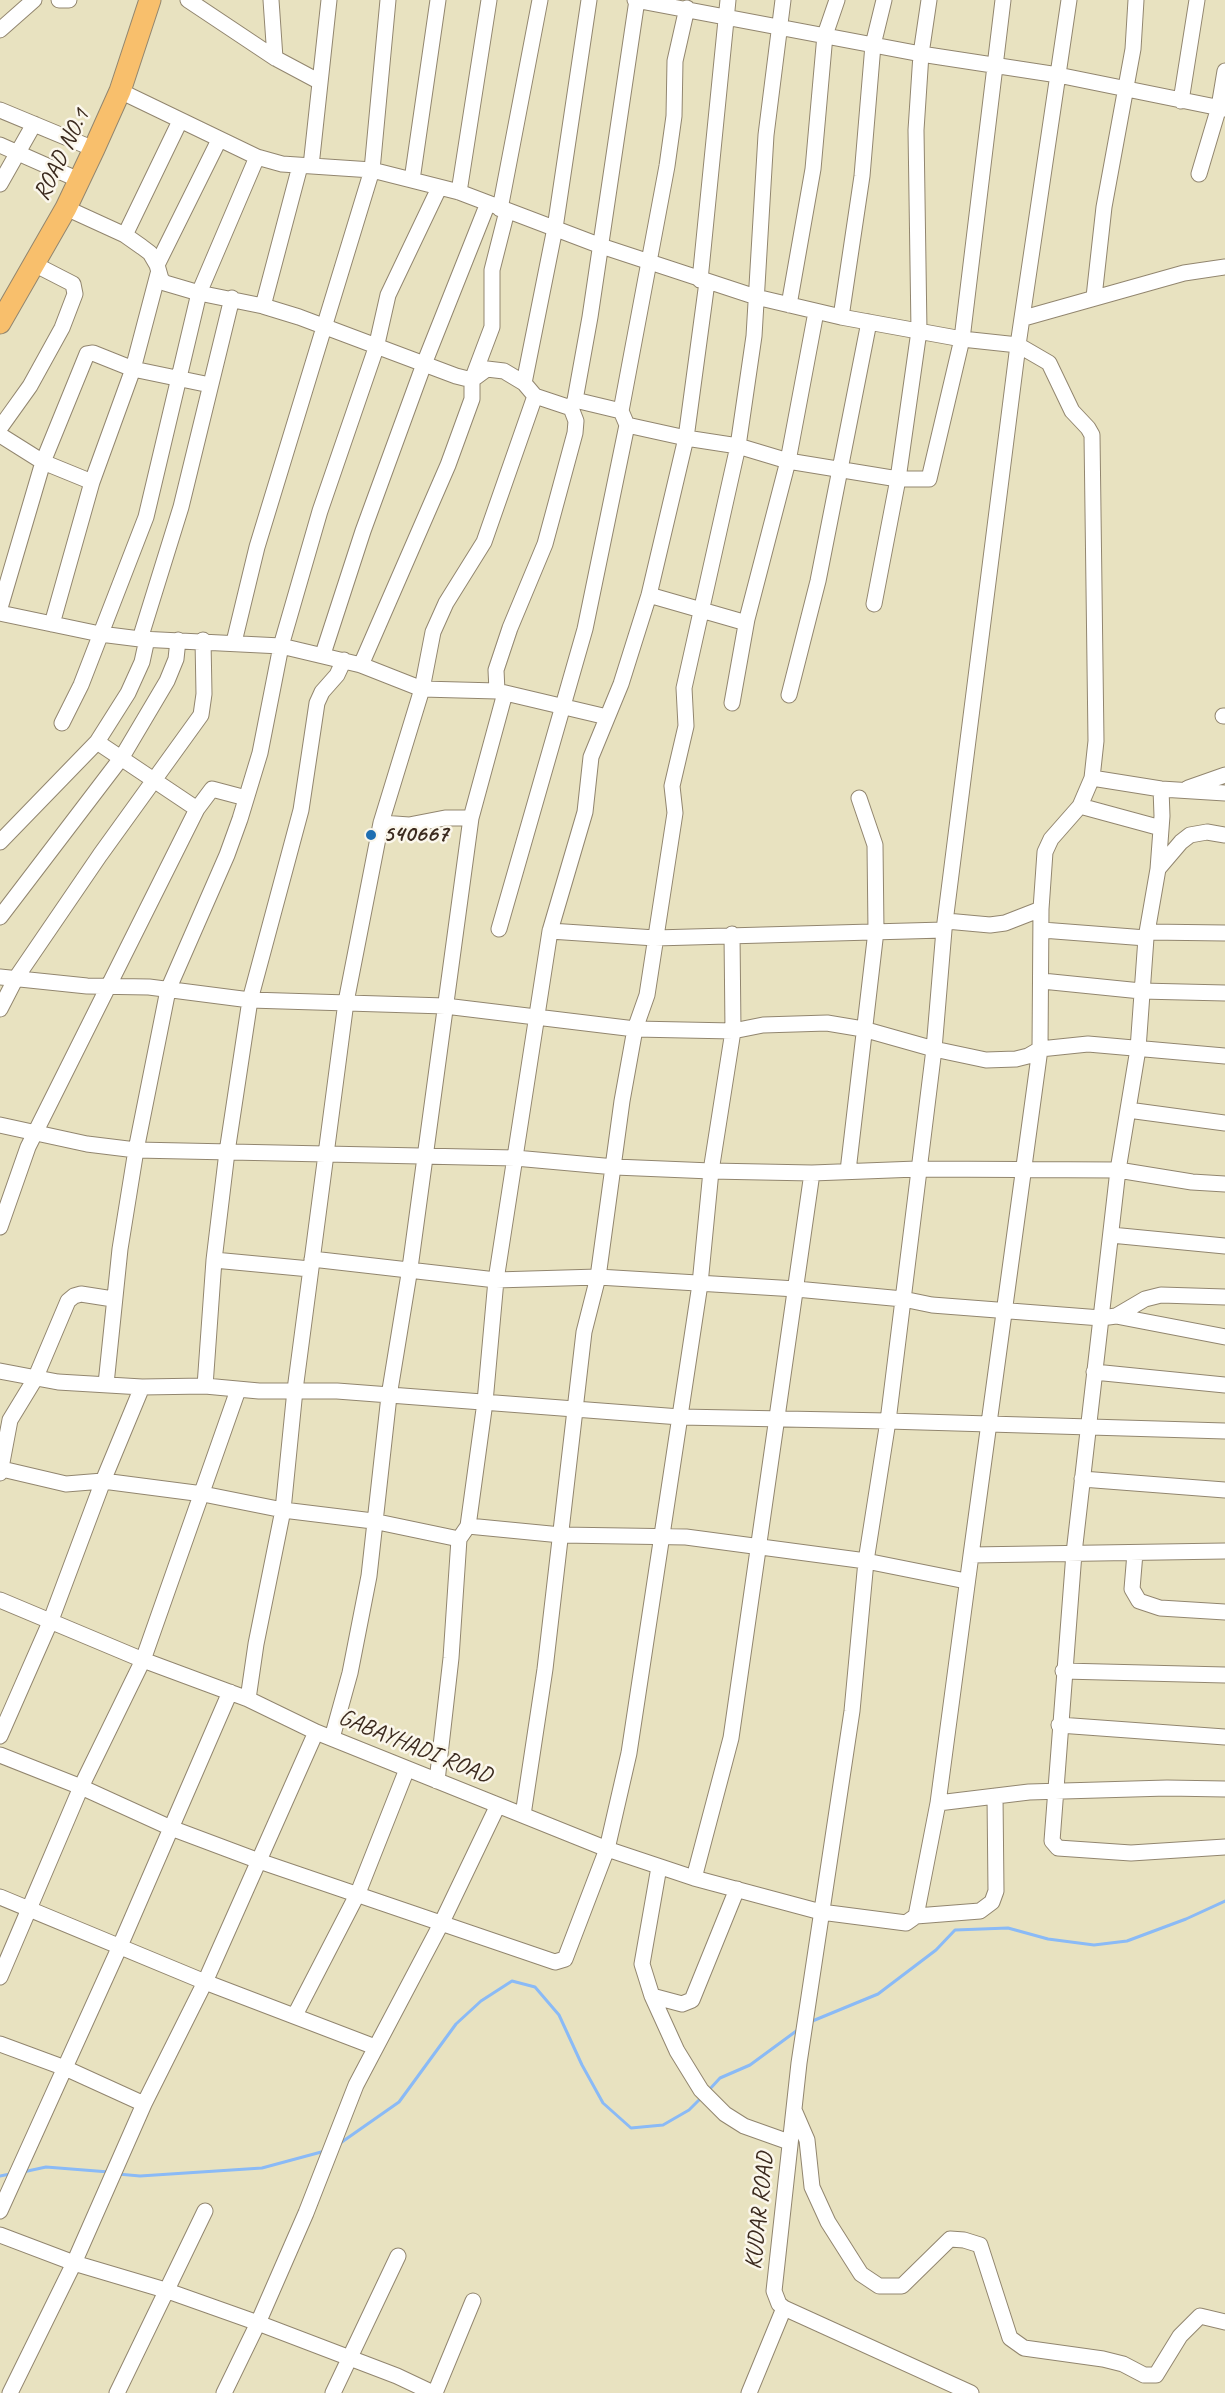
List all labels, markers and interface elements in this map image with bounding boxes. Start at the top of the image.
street label: ROAD NO.1 [28,105,96,205]
place label: 540667 [383,821,448,849]
marker: 540667 [364,828,378,842]
street label: GABAYHADI ROAD [334,1703,496,1791]
street label: KUDAR ROAD [740,2151,780,2271]

